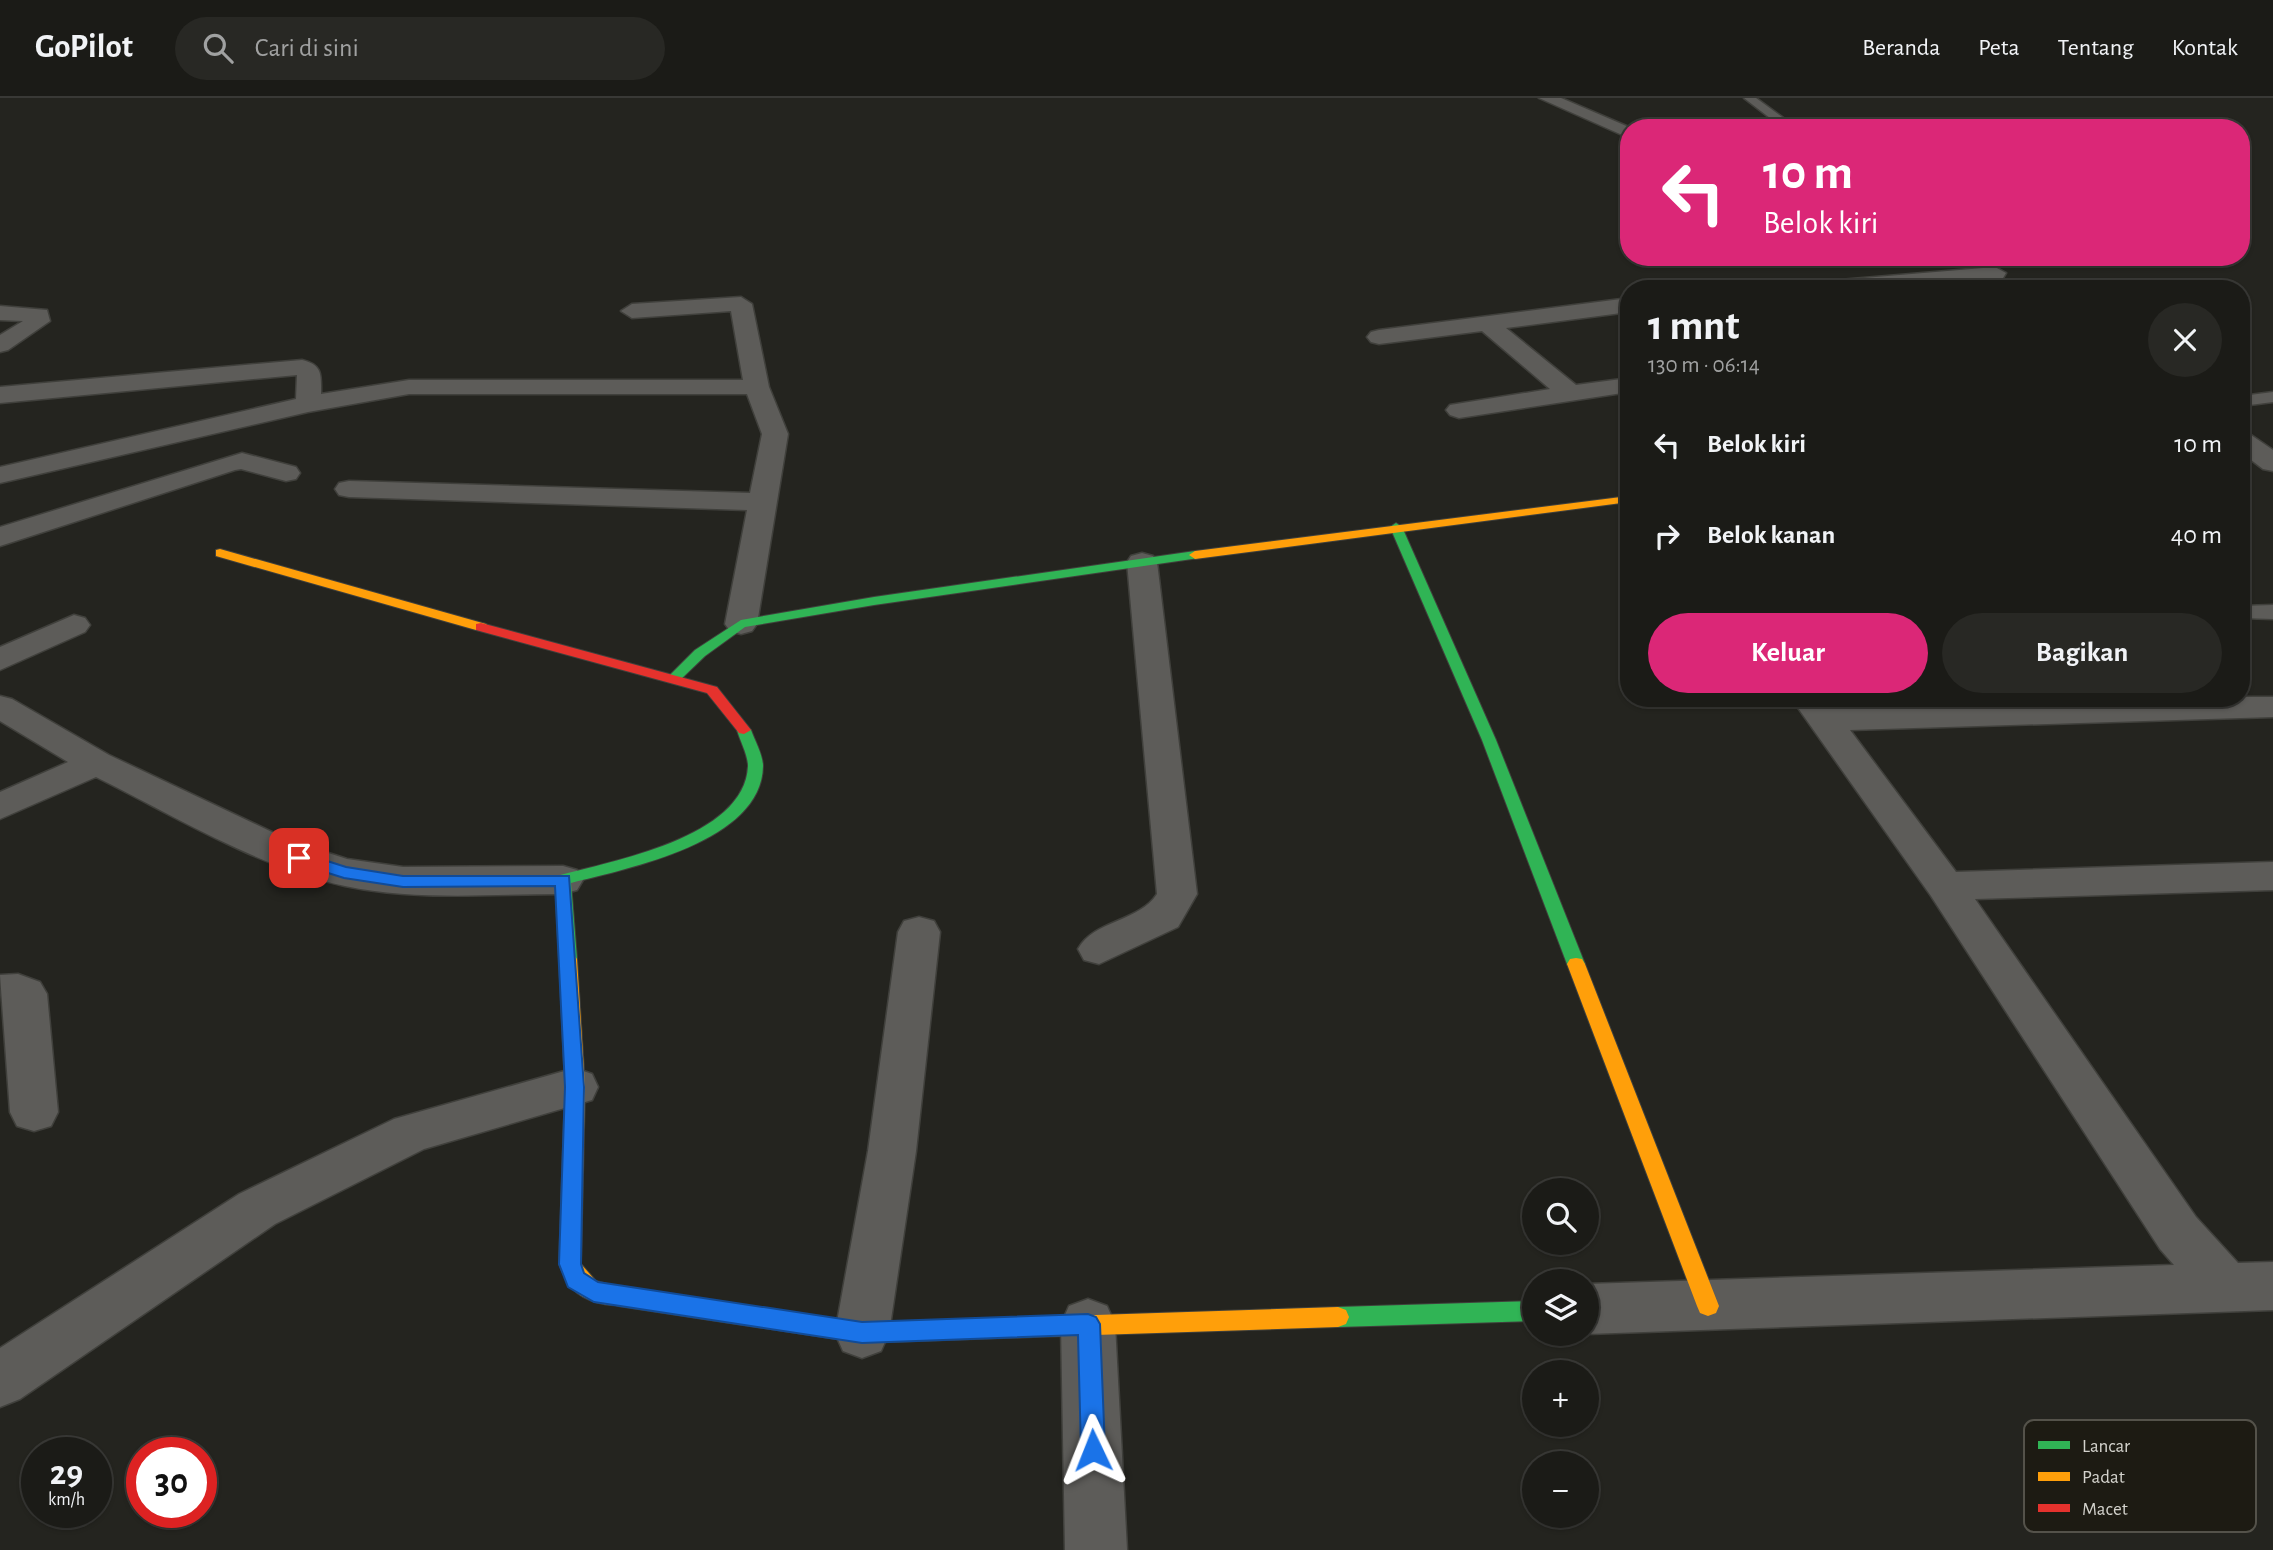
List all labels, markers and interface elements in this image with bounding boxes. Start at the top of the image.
search box [175,17,665,80]
icon: search [199,29,237,67]
text: GoPilot [35,31,133,64]
text: Cari di sini [255,35,359,61]
text: Beranda [1862,36,1940,60]
text: Peta [1978,36,2020,60]
text: Tentang [2058,36,2134,60]
text: Kontak [2172,36,2238,60]
icon: left [1648,147,1739,238]
text: 10 m [1763,149,1853,198]
text: Belok kiri [1763,207,1879,239]
button: close [2148,303,2222,377]
text: 1 mnt [1648,305,1740,347]
text: 130 m · 06:14 [1648,354,1760,377]
icon: left [1648,426,1686,464]
text: Belok kiri [1707,431,1806,457]
text: 10 m [2174,431,2222,457]
icon: right [1648,517,1686,555]
text: Belok kanan [1707,522,1835,548]
text: 40 m [2171,522,2222,548]
button: Keluar [1648,613,1928,693]
button: Bagikan [1942,613,2222,693]
pin [269,828,329,888]
icon: arrive [280,839,318,877]
map controls [1522,1178,1599,1528]
button: search [1522,1178,1599,1255]
button: layers [1522,1269,1599,1346]
button: + [1522,1360,1599,1437]
position arrow [1056,1413,1130,1487]
legend [2024,1420,2256,1532]
speed limit sign: 30 [126,1437,217,1528]
text: Lancar [2082,1437,2130,1456]
button: − [1522,1451,1599,1528]
text: 29 [50,1456,83,1491]
text: Padat [2082,1468,2125,1487]
text: km/h [48,1491,85,1509]
text: Macet [2082,1500,2128,1519]

